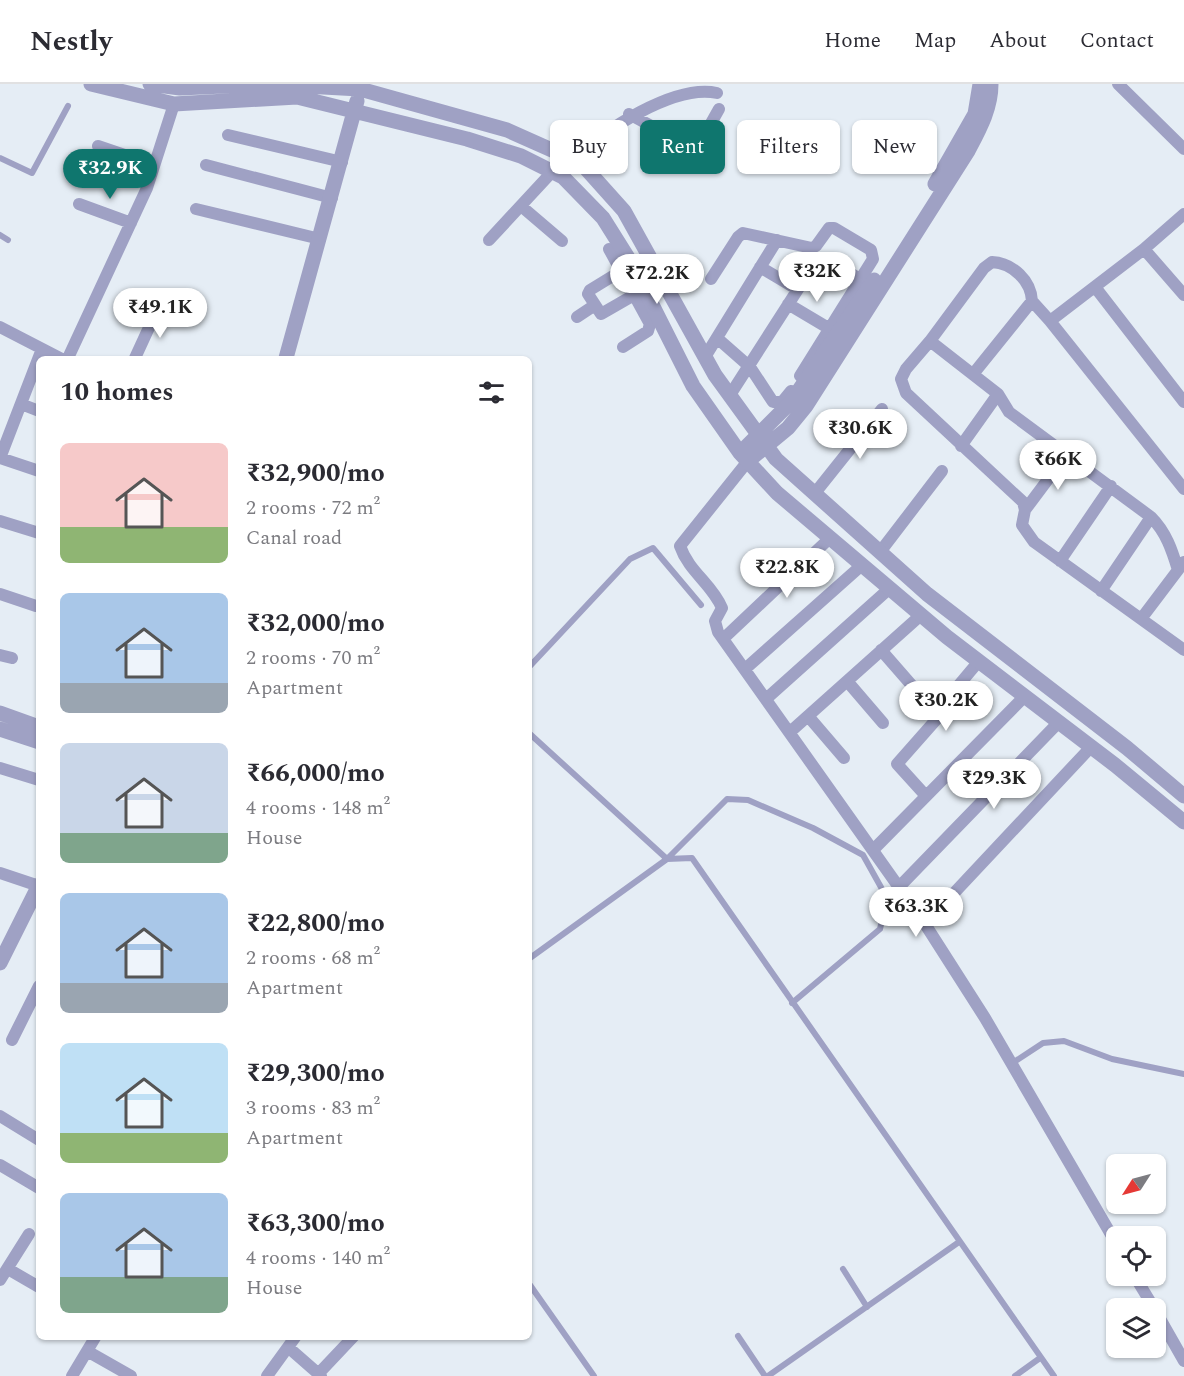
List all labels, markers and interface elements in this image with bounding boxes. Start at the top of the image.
text: Nestly [30,20,112,63]
text: Home [824,25,881,57]
text: Map [914,25,956,57]
text: About [989,25,1047,57]
text: Contact [1080,25,1154,57]
chip: Buy [550,120,628,174]
chip: Rent [640,120,725,174]
chip: Filters [737,120,840,174]
chip: New [852,120,937,174]
pin: ₹32.9K [61,149,159,200]
text: ₹32.9K [77,153,143,183]
pin: ₹32K [781,252,853,303]
pin: ₹72.2K [608,254,706,305]
text: ₹32K [792,256,842,286]
text: ₹72.2K [624,258,690,288]
pin: ₹49.1K [111,288,209,339]
text: ₹49.1K [127,292,193,322]
text: 10 homes [60,372,174,412]
icon: filters [475,376,508,409]
pin: ₹30.6K [811,409,909,460]
text: ₹30.6K [827,413,893,443]
pin: ₹66K [1022,440,1094,491]
text: ₹66K [1033,444,1083,474]
text: ₹32,900/mo [246,453,385,493]
icon: home [108,467,180,539]
text: 2 rooms · 72 m² [246,493,380,523]
text: Canal road [246,523,342,553]
pin: ₹22.8K [738,548,836,599]
text: ₹22.8K [754,552,820,582]
text: ₹32,000/mo [246,603,385,643]
icon: home [108,617,180,689]
text: 2 rooms · 70 m² [246,643,380,673]
text: Apartment [246,673,343,703]
pin: ₹30.2K [897,681,995,732]
text: ₹30.2K [913,685,979,715]
text: ₹66,000/mo [246,753,385,793]
pin: ₹29.3K [945,759,1043,810]
text: ₹29.3K [961,763,1027,793]
icon: home [108,767,180,839]
text: 4 rooms · 148 m² [246,793,390,823]
text: House [246,823,303,853]
pin: ₹63.3K [867,887,965,938]
text: ₹63.3K [883,891,949,921]
text: ₹22,800/mo [246,903,385,943]
icon: home [108,917,180,989]
text: 2 rooms · 68 m² [246,943,380,973]
text: Apartment [246,973,343,1003]
text: ₹29,300/mo [246,1053,385,1093]
icon: home [108,1067,180,1139]
text: 3 rooms · 83 m² [246,1093,380,1123]
text: Apartment [246,1123,343,1153]
north arrow [1106,1154,1166,1214]
map controls [1106,1154,1166,1358]
text: ₹63,300/mo [246,1203,385,1243]
icon: home [108,1217,180,1289]
button: locate [1106,1226,1166,1286]
text: 4 rooms · 140 m² [246,1243,390,1273]
text: House [246,1273,303,1303]
button: layers [1106,1298,1166,1358]

